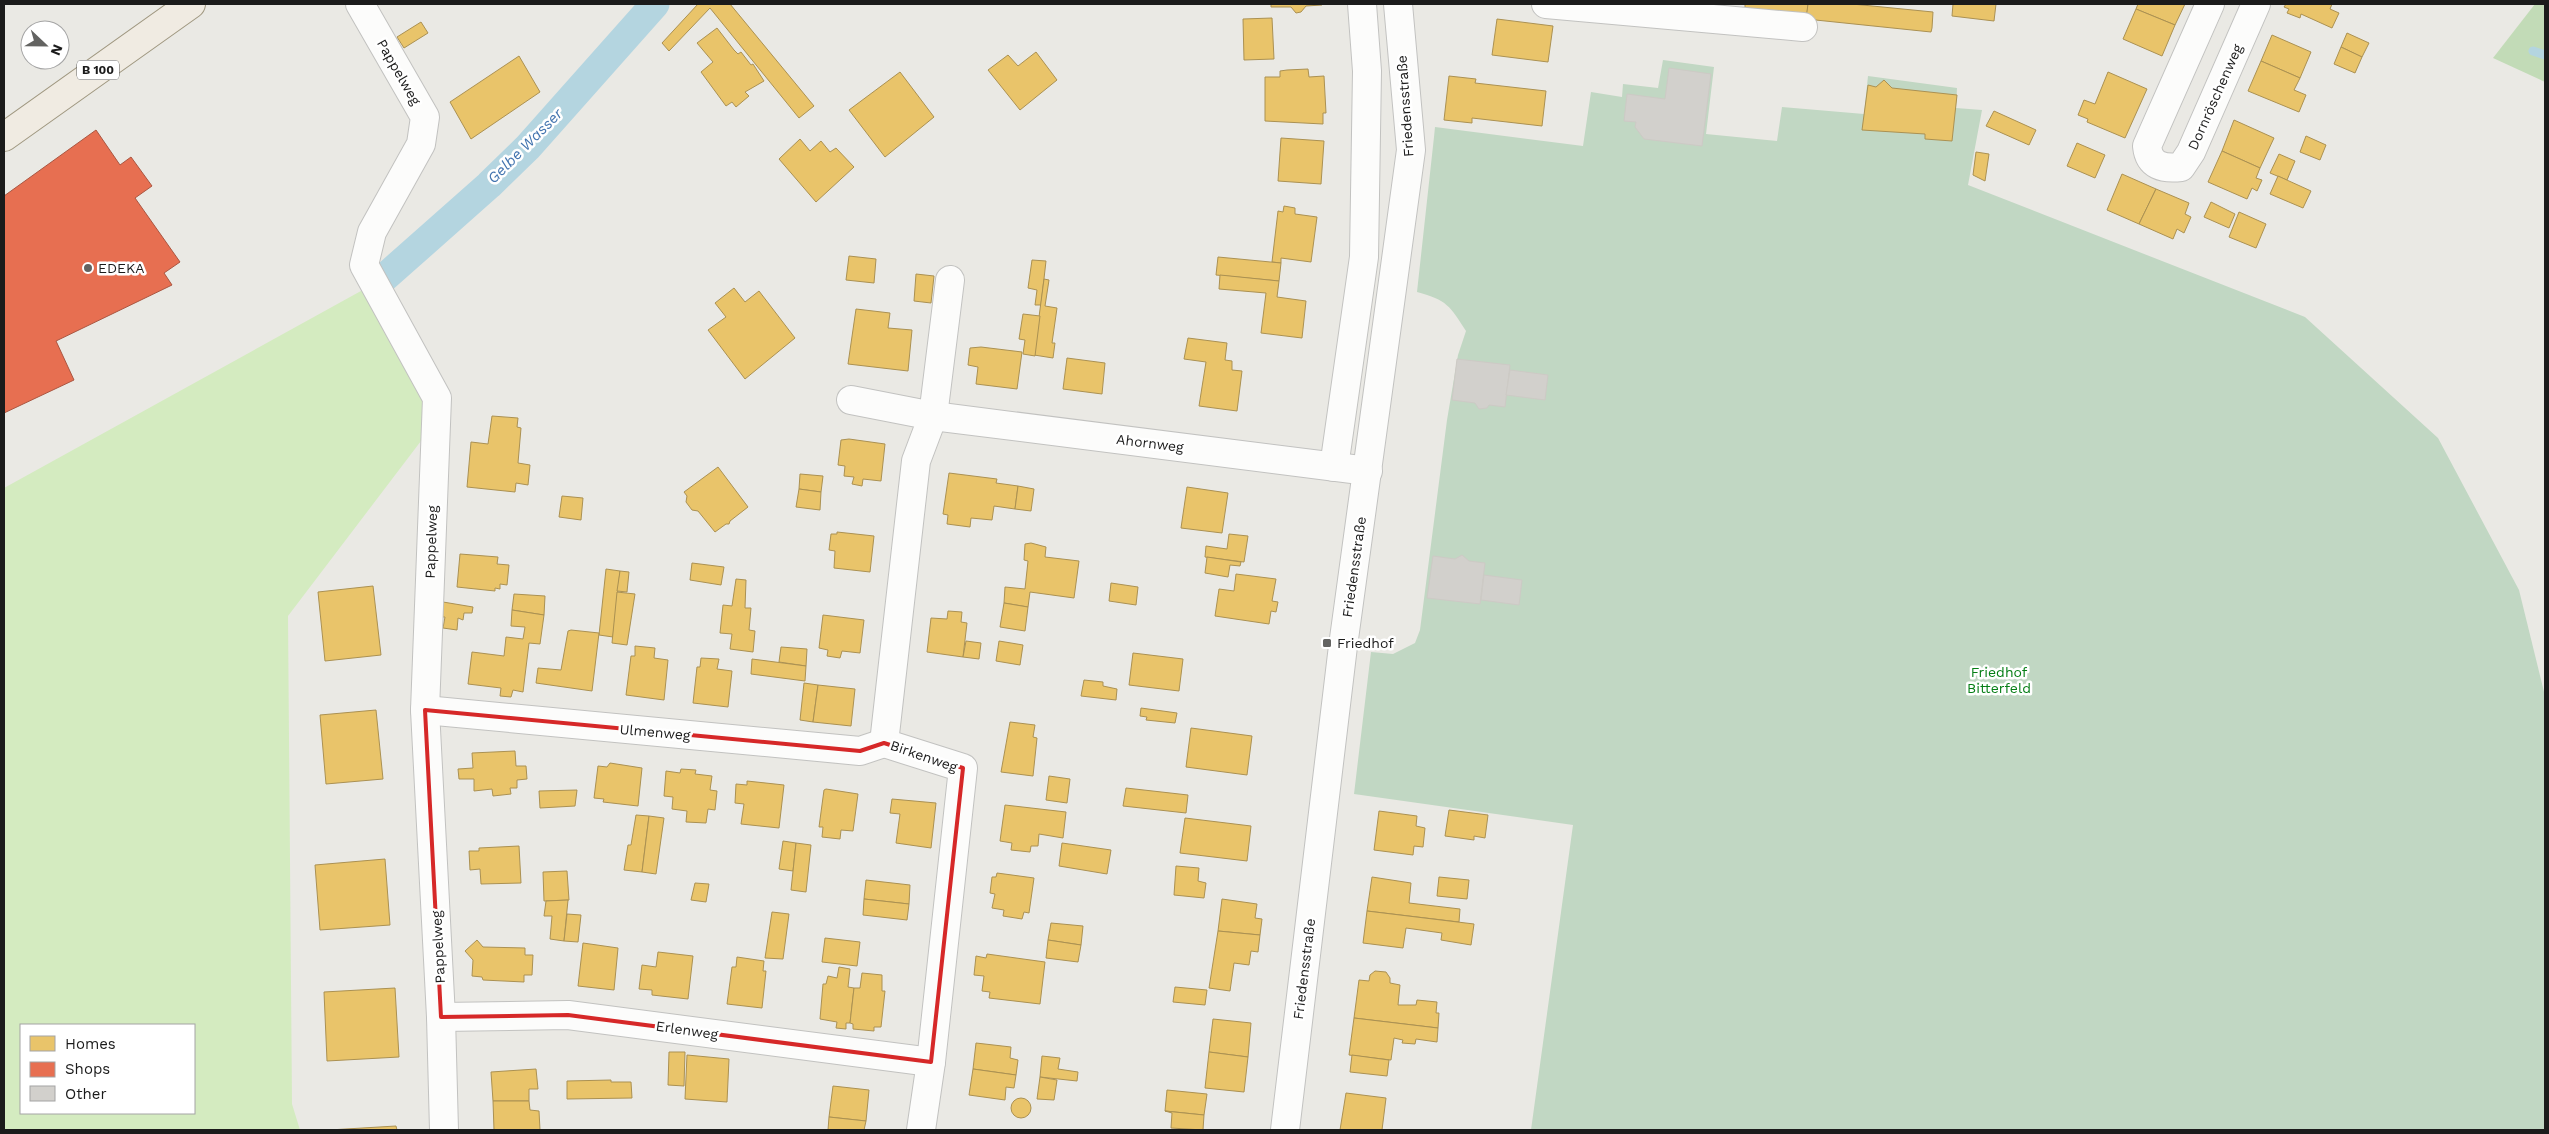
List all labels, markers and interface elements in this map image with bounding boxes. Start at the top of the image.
north arrow [20,20,70,70]
street label: Pappelweg [374,36,424,108]
street label: Dornröschenweg [2184,41,2246,152]
text: N [48,42,66,58]
street label: Friedensstraße [1393,55,1417,157]
road number: B 100 [77,60,119,80]
water label: Gelbe Wasser [484,104,567,187]
place label: EDEKA [98,260,144,276]
marker: EDEKA [82,262,94,274]
street label: Ahornweg [1115,431,1185,455]
street label: Pappelweg [422,505,440,579]
street label: Friedensstraße [1339,515,1369,619]
place label: Friedhof [1337,635,1394,651]
marker: Friedhof [1321,637,1333,649]
park label: Friedhof Bitterfeld [1967,664,2031,696]
street label: Ulmenweg [619,721,692,743]
street label: Birkenweg [888,737,960,775]
street label: Pappelweg [428,910,448,984]
street label: Friedensstraße [1290,918,1318,1020]
street label: Erlenweg [655,1018,720,1042]
legend [20,1024,195,1114]
text: Homes [65,1035,116,1053]
text: Shops [65,1060,110,1078]
text: Other [65,1085,107,1103]

